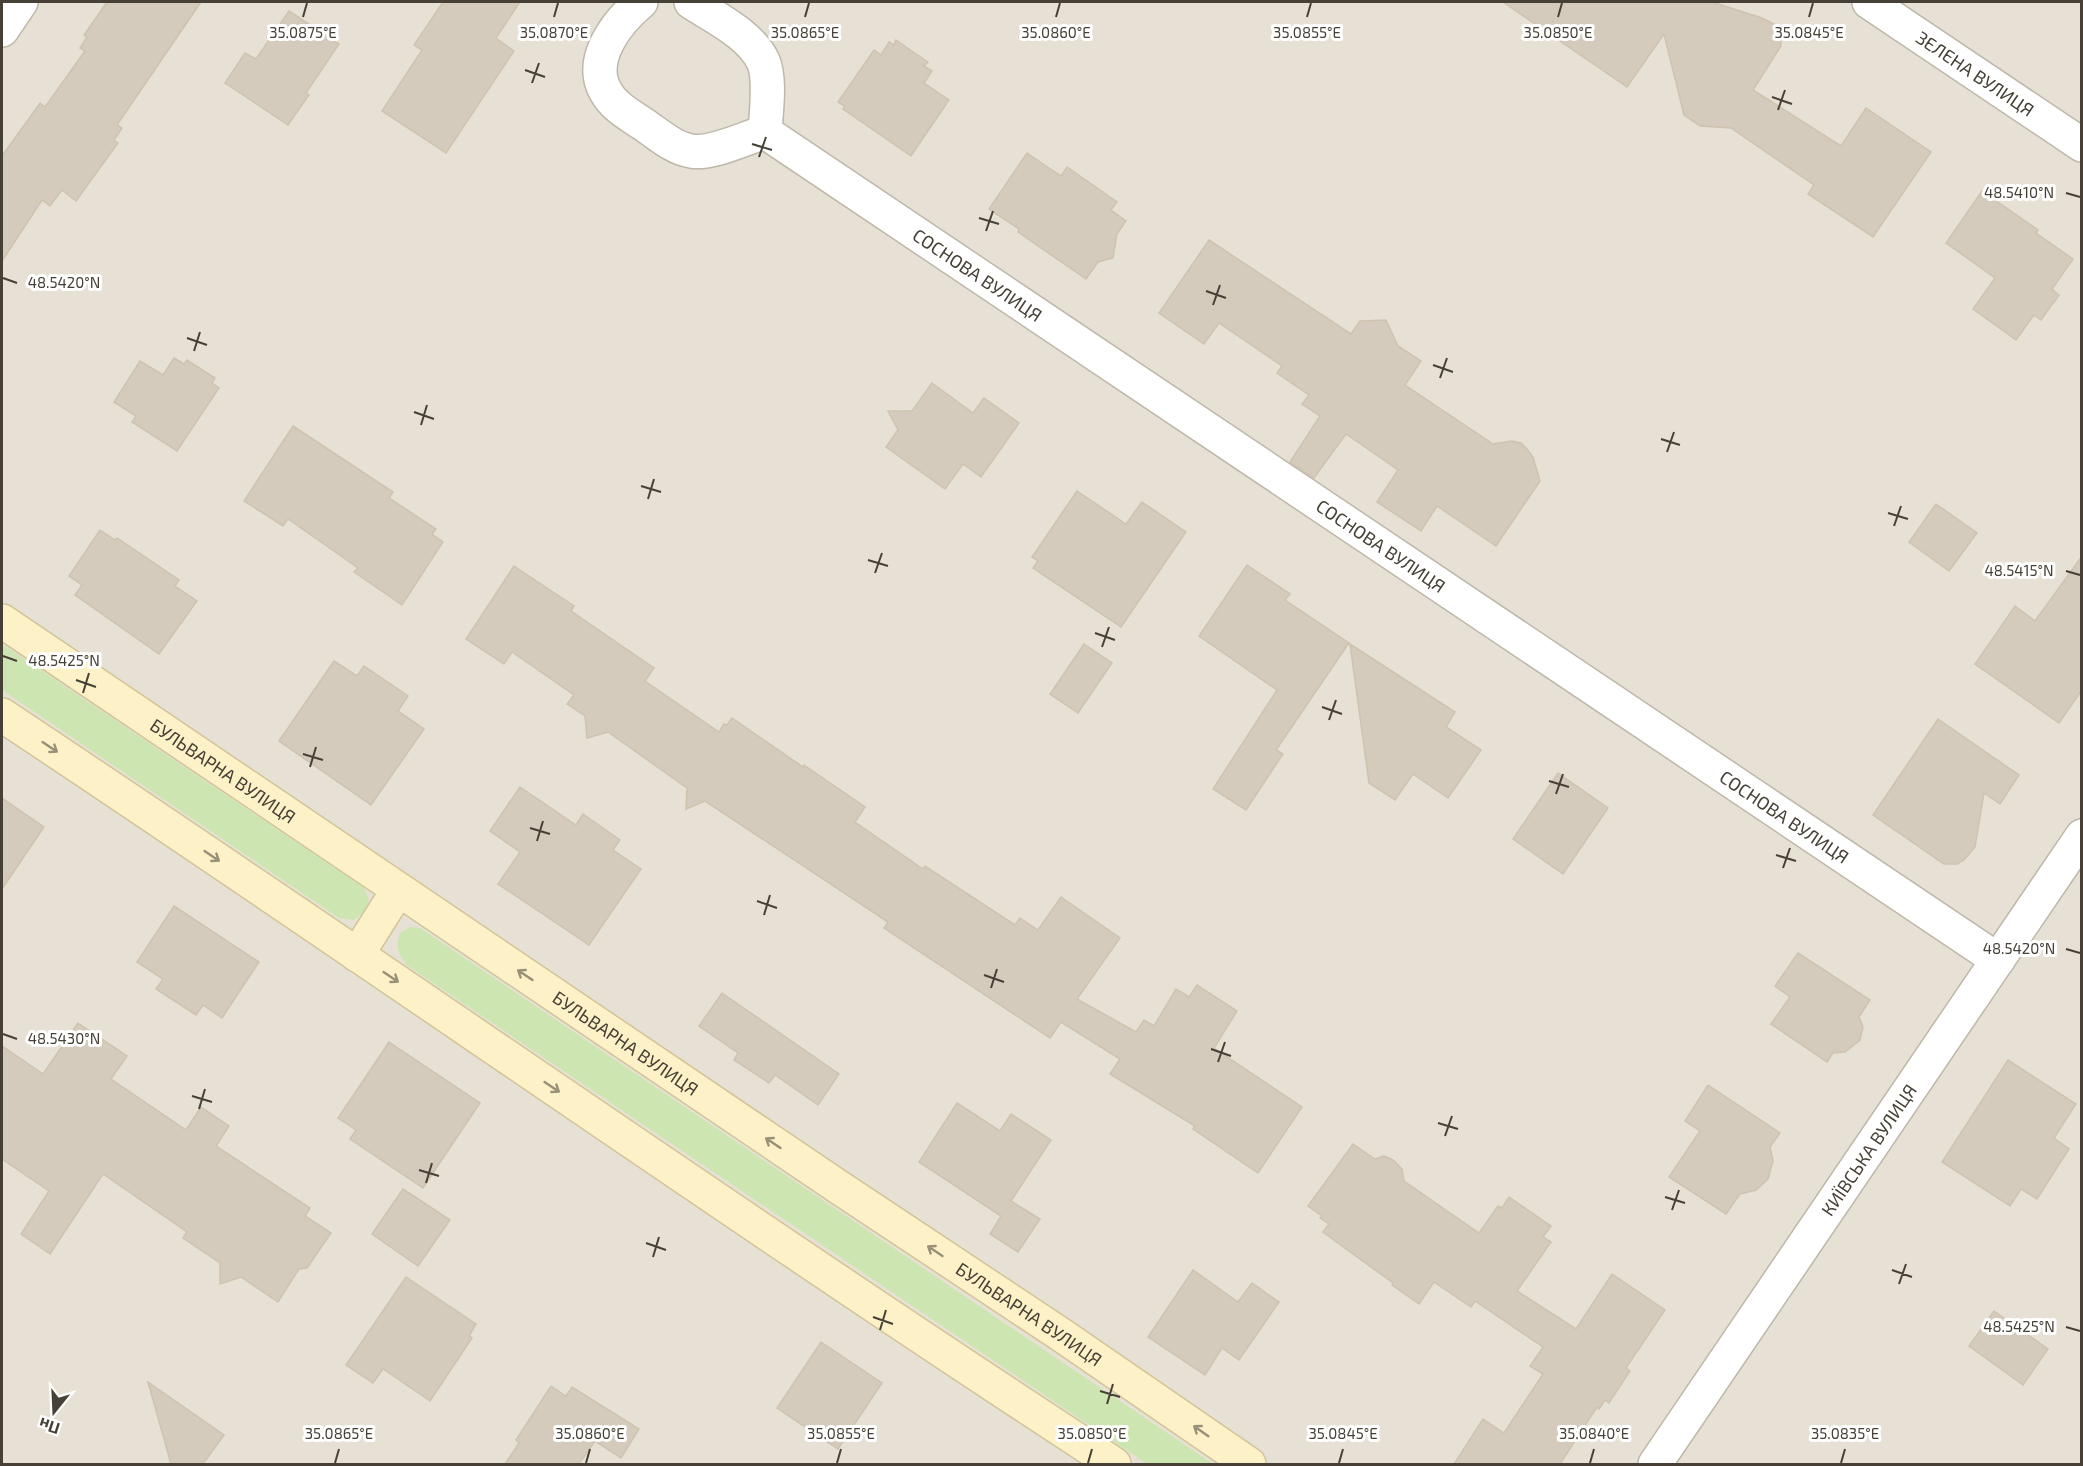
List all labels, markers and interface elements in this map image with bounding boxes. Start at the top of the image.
text: 35.0875°E [269,23,337,41]
text: 35.0870°E [520,23,588,41]
text: 35.0865°E [771,23,839,41]
text: 35.0860°E [1021,23,1091,41]
text: 35.0855°E [1273,23,1341,41]
text: 35.0850°E [1524,23,1592,41]
text: 35.0845°E [1774,23,1844,41]
street label: ЗЕЛЕНА ВУЛИЦЯ [1912,26,2038,121]
text: 48.5410°N [1984,183,2054,201]
street label: СОСНОВА ВУЛИЦЯ [909,223,1046,326]
text: 48.5420°N [28,273,100,291]
street label: СОСНОВА ВУЛИЦЯ [1312,494,1450,597]
text: 48.5415°N [1984,561,2054,579]
text: 48.5425°N [28,651,100,669]
street label: БУЛЬВАРНА ВУЛИЦЯ [146,714,300,828]
one-way arrow [41,741,58,753]
street label: СОСНОВА ВУЛИЦЯ [1716,765,1853,868]
one-way arrow [203,850,220,862]
text: 48.5420°N [1983,939,2055,957]
one-way arrow [517,969,533,981]
one-way arrow [382,971,398,983]
street label: БУЛЬВАРНА ВУЛИЦЯ [549,986,703,1100]
text: 48.5430°N [28,1029,100,1047]
street label: КИЇВСЬКА ВУЛИЦЯ [1816,1080,1921,1220]
one-way arrow [543,1081,560,1093]
one-way arrow [766,1137,782,1149]
one-way arrow [928,1245,944,1257]
street label: БУЛЬВАРНА ВУЛИЦЯ [952,1257,1106,1371]
text: 48.5425°N [1983,1317,2055,1335]
north arrow [24,1382,84,1442]
text: Пн [36,1414,62,1439]
text: 35.0865°E [305,1424,373,1442]
text: 35.0860°E [555,1424,625,1442]
text: 35.0855°E [807,1424,875,1442]
text: 35.0850°E [1058,1424,1126,1442]
text: 35.0845°E [1308,1424,1378,1442]
text: 35.0840°E [1559,1424,1629,1442]
text: 35.0835°E [1811,1424,1879,1442]
one-way arrow [1194,1425,1210,1437]

